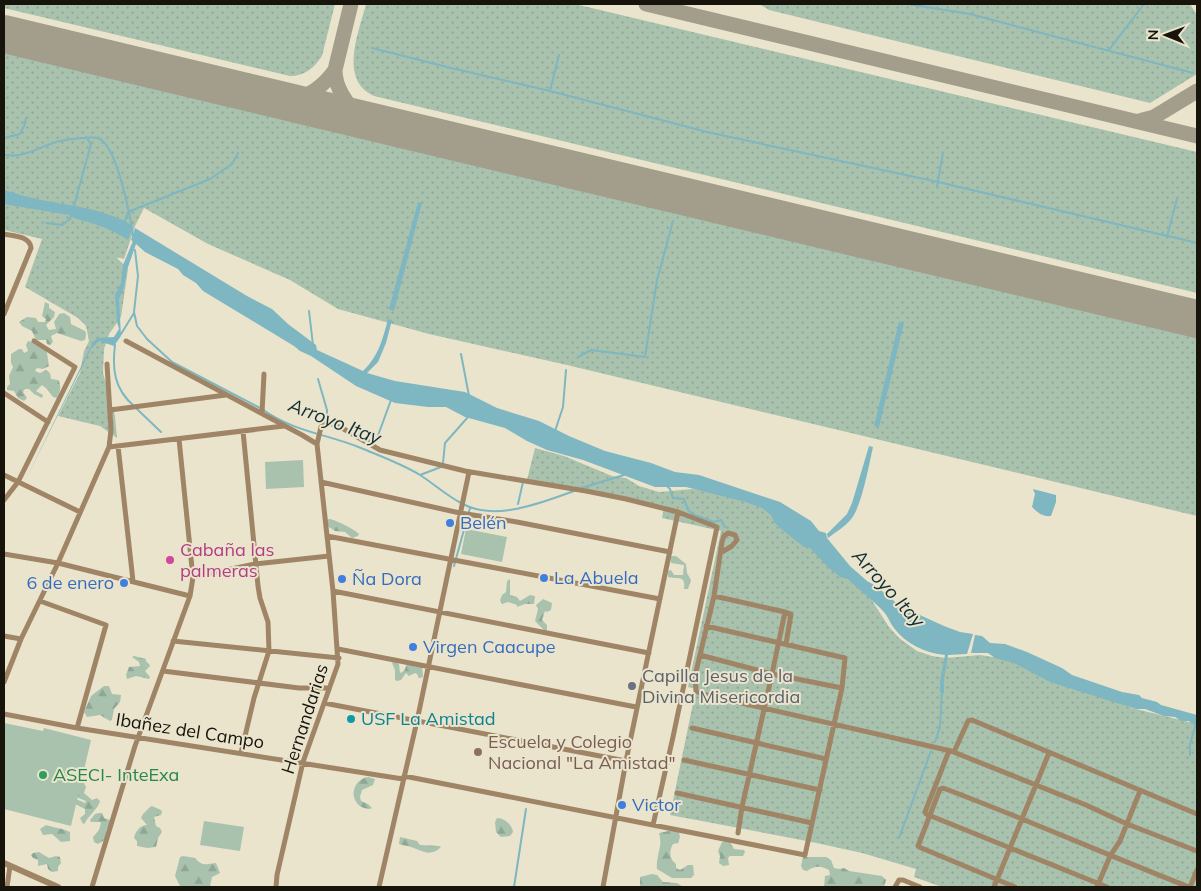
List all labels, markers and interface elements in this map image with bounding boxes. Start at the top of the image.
north arrow [1141,10,1191,60]
text: N [1144,29,1162,40]
water label: Arroyo Itay [284,392,385,450]
place label: Belén [460,511,507,534]
marker: Belén [444,517,456,529]
place label: Cabaña las palmeras [180,538,275,582]
water label: Arroyo Itay [847,543,931,633]
marker: Cabaña las palmeras [164,554,176,566]
place label: La Abuela [554,566,639,589]
place label: Ña Dora [352,567,422,590]
place label: 6 de enero [26,571,114,594]
marker: La Abuela [538,572,550,584]
marker: Ña Dora [336,573,348,585]
marker: 6 de enero [118,577,130,589]
place label: Virgen Caacupe [423,635,556,658]
marker: Virgen Caacupe [407,641,419,653]
street label: Hernandarias [276,661,333,777]
place label: Capilla Jesus de la Divina Misericordia [642,664,800,708]
marker: Capilla Jesus de la Divina Misericordia [626,680,638,692]
street label: Ibañez del Campo [114,707,266,754]
place label: USF La Amistad [361,707,496,730]
marker: USF La Amistad [345,713,357,725]
place label: Escuela y Colegio Nacional "La Amistad" [488,730,676,774]
marker: Escuela y Colegio Nacional "La Amistad" [472,746,484,758]
place label: ASECI- InteExa [53,763,179,786]
marker: ASECI- InteExa [37,769,49,781]
place label: Victor [632,793,681,816]
marker: Victor [616,799,628,811]

